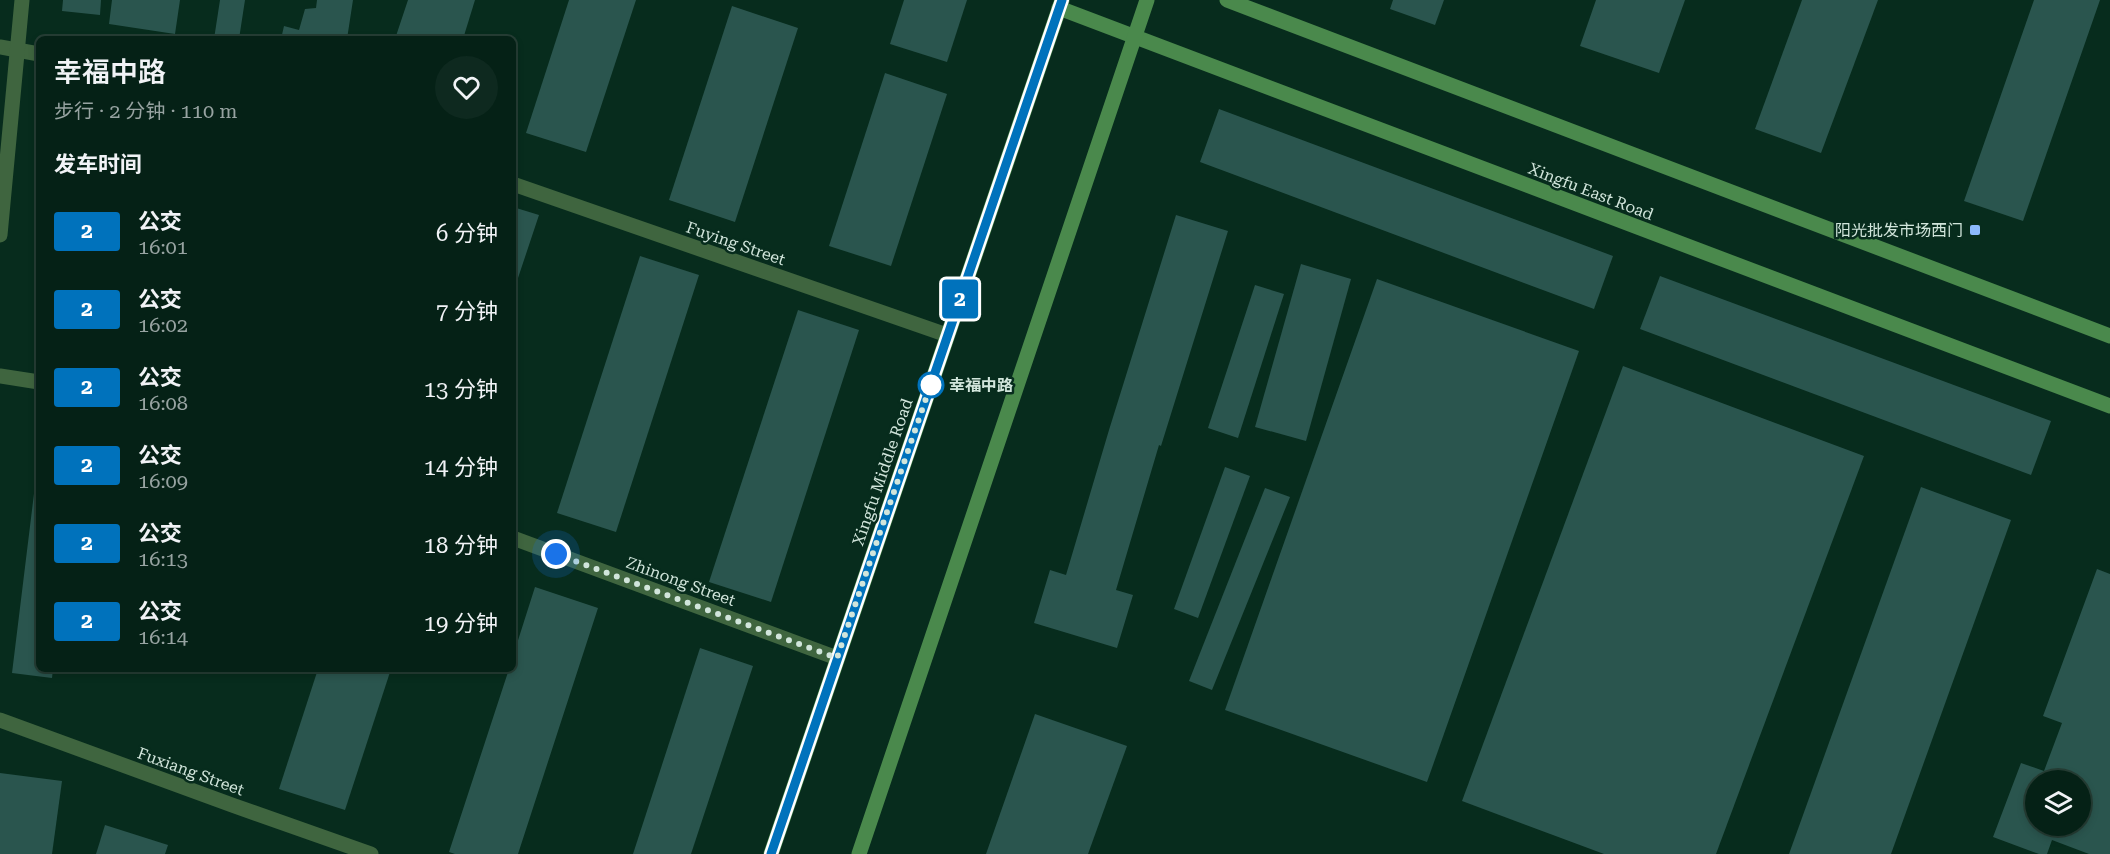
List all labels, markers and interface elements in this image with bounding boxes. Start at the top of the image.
text: 幸福中路 [54,56,166,89]
button: heart [435,56,498,119]
text: 步行 · 2 分钟 · 110 m [54,99,238,123]
text: 发车时间 [54,152,142,177]
street label: Xingfu East Road [1526,159,1656,224]
text: 公交 [138,209,182,234]
street label: Fuying Street [684,218,788,269]
text: 2 [81,219,93,243]
text: 6 分钟 [436,221,498,246]
place label: 阳光批发市场西门 [1835,221,1963,240]
marker: 阳光批发市场西门 [1968,223,1982,237]
text: 16:01 [138,235,188,259]
line badge: 2 [940,280,980,318]
text: 公交 [138,287,182,312]
text: 2 [954,287,966,311]
text: 2 [81,297,93,321]
text: 7 分钟 [436,299,498,324]
text: 16:02 [138,313,188,337]
text: 公交 [138,365,182,390]
marker: 幸福中路 [918,372,944,398]
text: 2 [81,375,93,399]
place label: 幸福中路 [949,376,1013,395]
text: 13 分钟 [424,377,498,402]
text: 16:08 [138,391,188,415]
street label: Xingfu Middle Road [848,396,917,548]
text: 公交 [138,443,182,468]
text: 2 [81,453,93,477]
text: 14 分钟 [424,455,498,480]
text: 16:09 [138,469,188,493]
text: 公交 [138,521,182,546]
text: 2 [81,531,93,555]
text: 18 分钟 [424,533,498,558]
your location [541,539,571,569]
text: 16:13 [138,547,188,571]
street label: Zhinong Street [624,553,738,610]
text: 公交 [138,599,182,624]
text: 2 [81,609,93,633]
text: 19 分钟 [424,611,498,636]
text: 16:14 [138,625,188,649]
street label: Fuxiang Street [135,743,247,800]
map controls [2025,770,2091,836]
button: layers [2025,770,2091,836]

